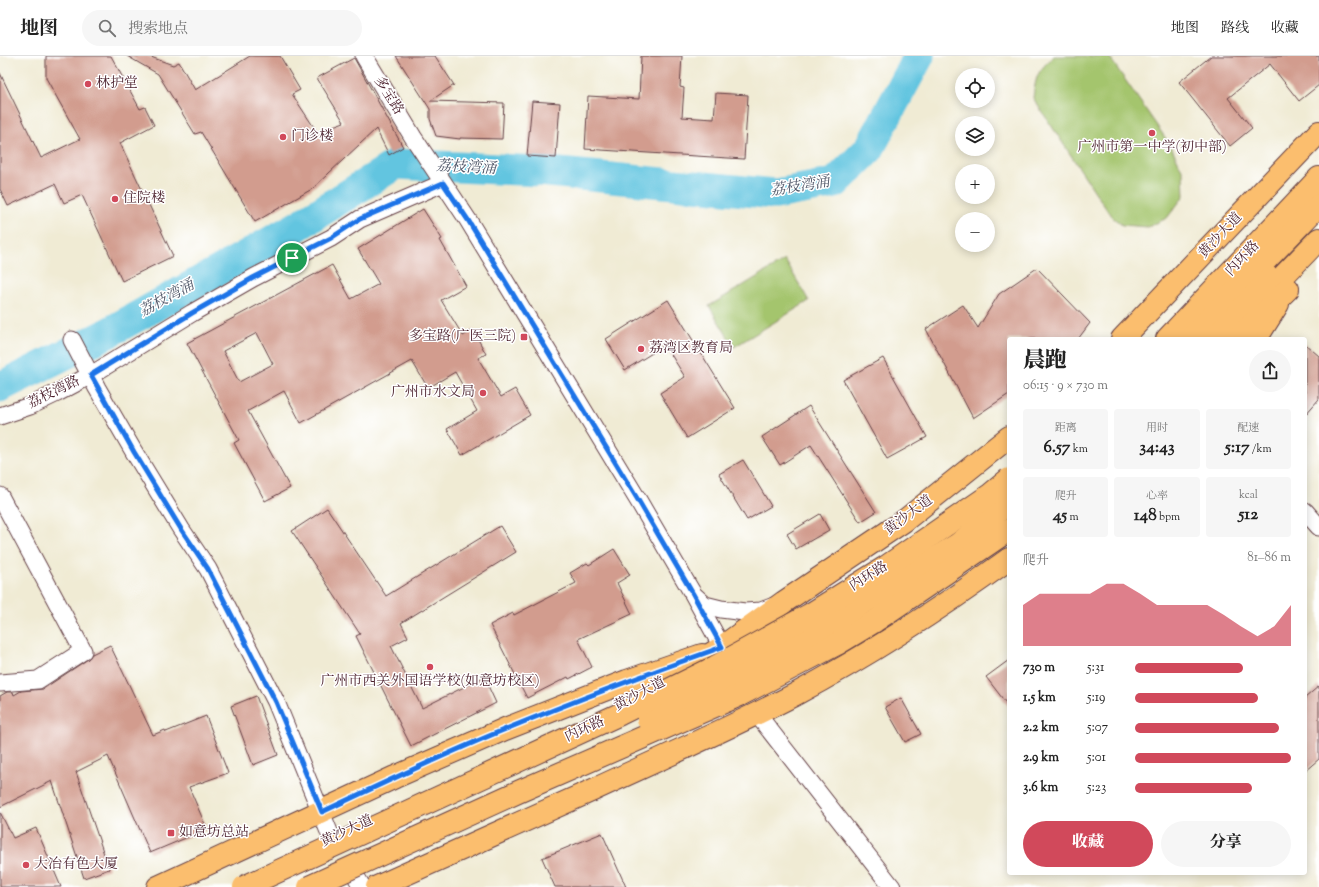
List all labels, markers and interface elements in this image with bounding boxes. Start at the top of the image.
search box [82,10,362,46]
text: 地图 [20,16,58,43]
icon: search [96,17,118,39]
text: 搜索地点 [128,19,188,40]
text: 地图 [1171,19,1199,39]
text: 路线 [1221,19,1249,39]
text: 收藏 [1271,19,1299,39]
map controls [955,68,995,252]
button: locate [955,68,995,108]
street label: 多宝路 [368,73,408,119]
place label: 林护堂 [96,74,138,94]
marker: 林护堂 [83,79,93,89]
button: layers [955,116,995,156]
place label: 门诊楼 [291,127,333,147]
marker: 广州市第一中学(初中部) [1147,128,1157,138]
marker: 门诊楼 [278,132,288,142]
place label: 广州市第一中学(初中部) [1077,138,1227,158]
water label: 荔枝湾涌 [435,156,498,180]
button: + [955,164,995,204]
water label: 荔枝湾涌 [769,172,833,202]
place label: 住院楼 [123,189,165,209]
marker: 住院楼 [110,194,120,204]
street label: 黄沙大道 [1195,209,1247,263]
button: − [955,212,995,252]
street label: 内环路 [1221,237,1265,281]
pin [275,241,309,275]
icon: arrive [281,247,303,269]
water label: 荔枝湾涌 [136,274,200,323]
place label: 多宝路(广医三院) [409,327,516,347]
marker: 多宝路(广医三院) [519,332,529,342]
place label: 荔湾区教育局 [649,339,733,359]
marker: 荔湾区教育局 [636,344,646,354]
text: 晨跑 [1023,346,1067,378]
button: share [1249,350,1291,392]
street label: 荔枝湾路 [24,372,84,414]
text: 06:15 · 9 × 730 m [1023,377,1108,395]
place label: 广州市水文局 [391,383,475,403]
marker: 广州市水文局 [478,388,488,398]
text: 距离 [1055,420,1077,436]
text: 用时 [1146,420,1168,436]
text: 配速 [1237,420,1259,436]
text: 6.57 [1044,436,1070,460]
text: 34:43 [1139,436,1175,460]
text: 5:17 [1225,436,1249,460]
text: km [1070,441,1088,457]
text: /km [1249,441,1272,457]
text: kcal [1239,487,1258,503]
text: 爬升 [1055,488,1077,504]
text: 心率 [1146,488,1168,504]
street label: 黄沙大道 [881,491,937,541]
text: 512 [1239,503,1258,527]
text: 45 [1053,504,1067,528]
text: 148 [1134,504,1157,528]
text: m [1067,509,1079,525]
text: bpm [1157,509,1180,525]
text: 81–86 m [1247,549,1291,567]
text: 爬升 [1023,552,1049,570]
street label: 内环路 [846,557,892,597]
text: 730 m [1023,659,1055,677]
text: 5:31 [1087,659,1105,677]
marker: 广州市西关外国语学校(如意坊校区) [425,662,435,672]
place label: 广州市西关外国语学校(如意坊校区) [320,672,540,692]
street label: 黄沙大道 [611,673,669,717]
text: 1.5 km [1023,689,1056,707]
text: 5:19 [1087,689,1105,707]
street label: 内环路 [562,712,608,748]
text: 2.2 km [1023,719,1059,737]
text: 5:07 [1087,719,1108,737]
text: 2.9 km [1023,749,1059,767]
text: 5:01 [1087,749,1106,767]
text: 3.6 km [1023,779,1058,797]
text: 5:23 [1087,779,1106,797]
street label: 黄沙大道 [317,811,377,853]
button: 收藏 [1023,821,1153,867]
button: 分享 [1161,821,1291,867]
place label: 如意坊总站 [179,823,249,843]
marker: 如意坊总站 [166,828,176,838]
place label: 大冶有色大厦 [34,855,118,875]
marker: 大冶有色大厦 [21,860,31,870]

